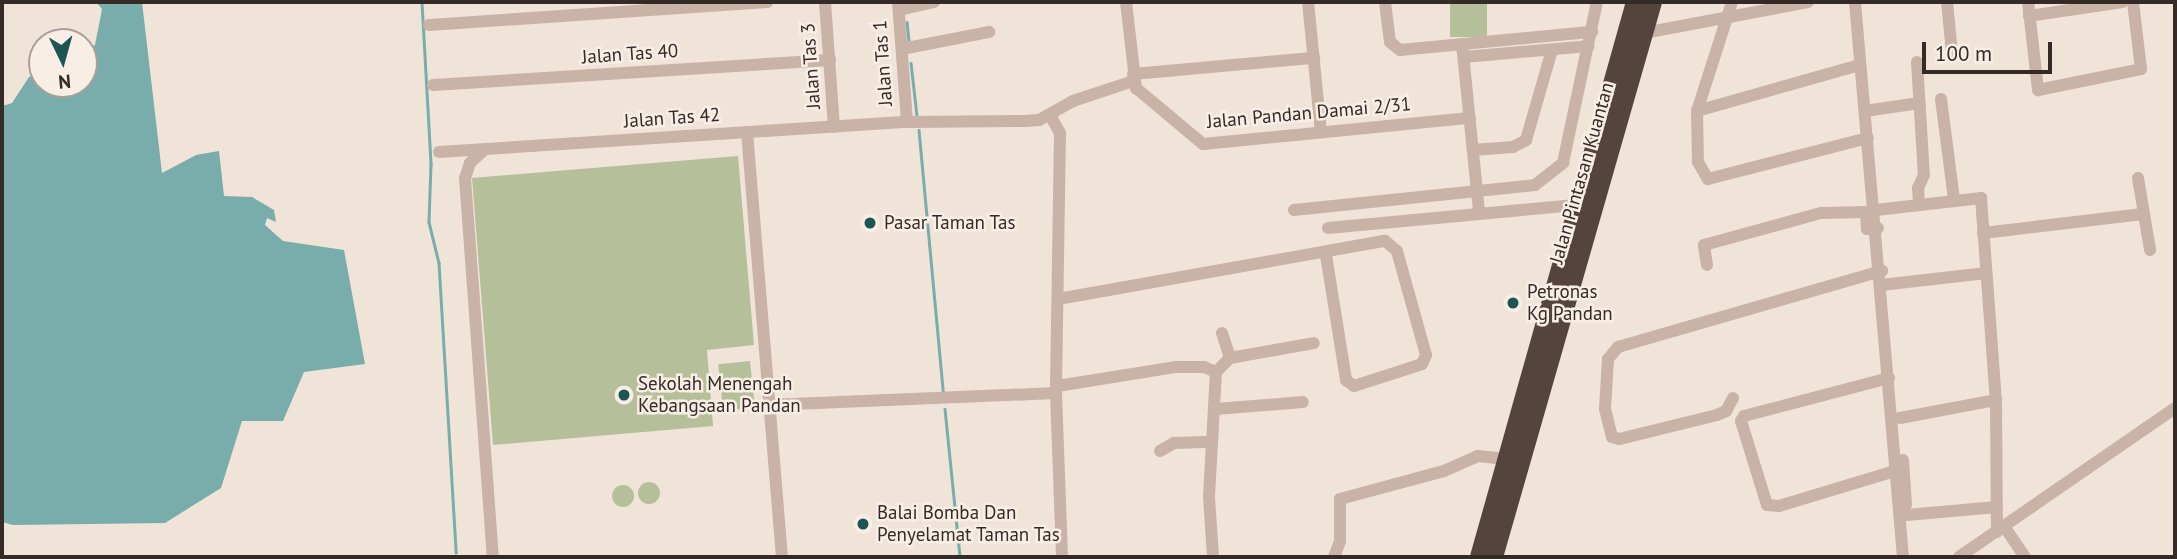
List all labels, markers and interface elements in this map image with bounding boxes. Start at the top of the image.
street label: Jalan Tas 1 [869,19,897,107]
street label: Jalan Tas 3 [797,22,825,110]
north arrow [28,28,98,98]
scale bar [1925,28,2054,72]
street label: Jalan Tas 40 [581,39,679,69]
text: 100 m [1935,40,1992,67]
text: N [57,69,72,94]
street label: Jalan Pintasan Kuantan [1545,80,1619,266]
street label: Jalan Pandan Damai 2/31 [1206,93,1412,133]
street label: Jalan Tas 42 [623,103,721,133]
place label: Pasar Taman Tas [884,212,1017,234]
marker: Pasar Taman Tas [862,215,878,231]
place label: Petronas Kg Pandan [1527,281,1613,325]
marker: Petronas Kg Pandan [1505,295,1521,311]
place label: Sekolah Menengah Kebangsaan Pandan [638,373,801,417]
marker: Sekolah Menengah Kebangsaan Pandan [616,387,632,403]
place label: Balai Bomba Dan Penyelamat Taman Tas [877,502,1061,546]
marker: Balai Bomba Dan Penyelamat Taman Tas [855,516,871,532]

